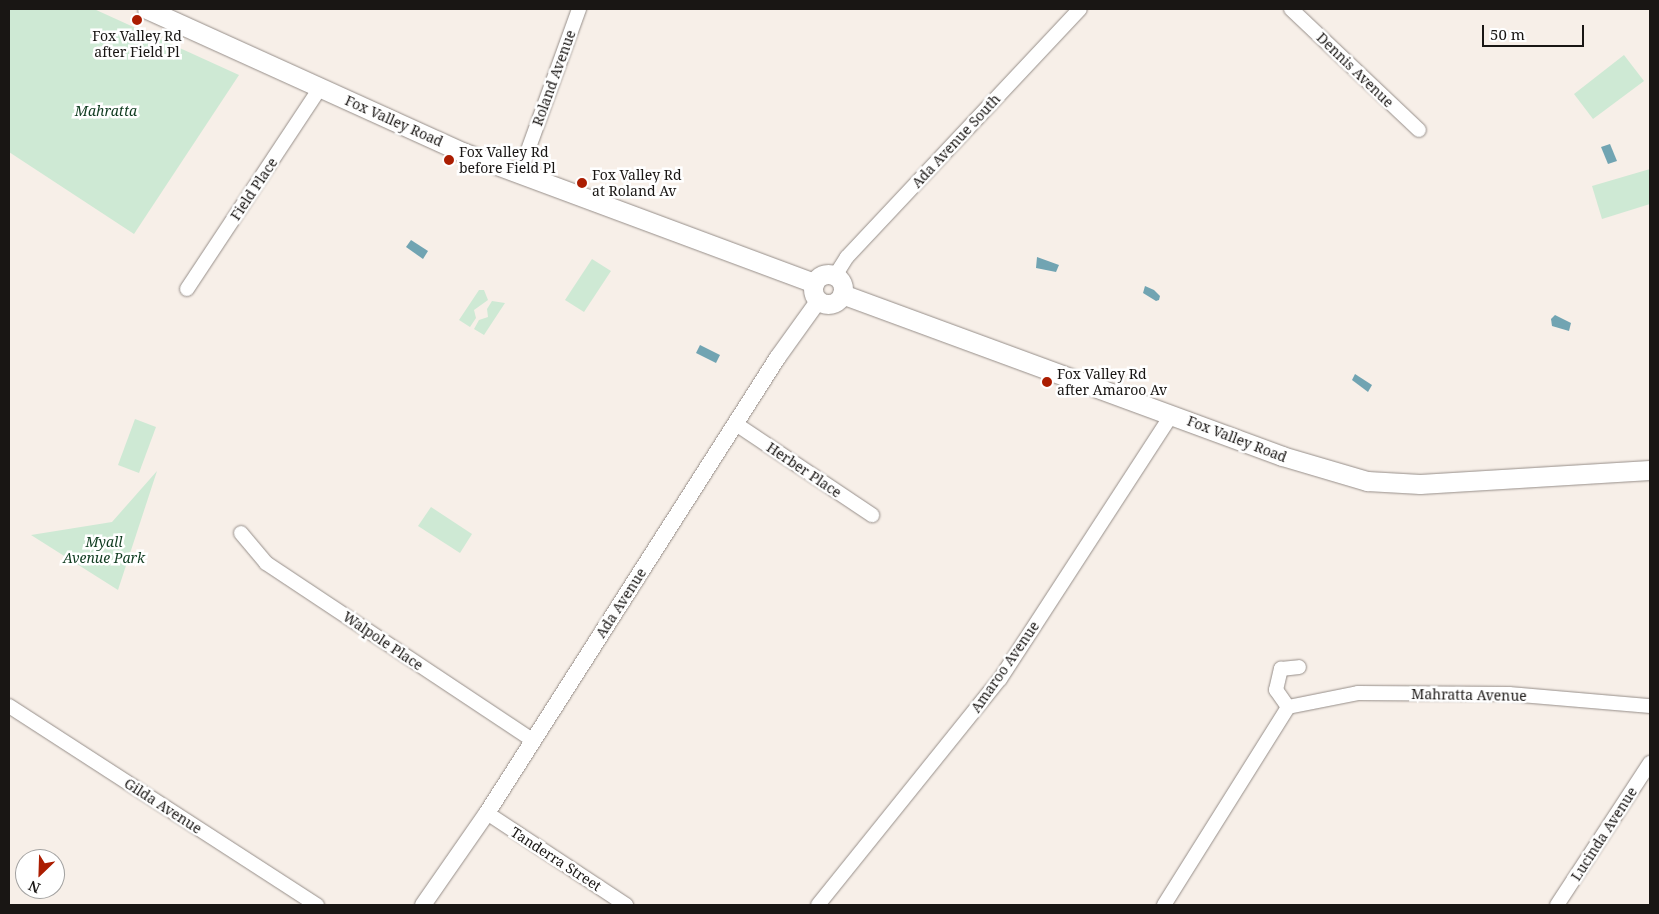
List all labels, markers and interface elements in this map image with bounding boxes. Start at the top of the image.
marker: Fox Valley Rd after Field Pl [131,14,143,26]
scale bar [1484,15,1586,47]
text: 50 m [1490,24,1525,44]
place label: Fox Valley Rd after Field Pl [92,28,182,60]
street label: Roland Avenue [529,28,579,128]
street label: Dennis Avenue [1313,29,1397,111]
street label: Ada Avenue South [908,91,1004,191]
street label: Fox Valley Road [342,92,446,150]
park label: Mahratta [75,103,137,119]
place label: Fox Valley Rd before Field Pl [459,144,556,176]
marker: Fox Valley Rd before Field Pl [443,154,455,166]
street label: Field Place [227,155,281,223]
place label: Fox Valley Rd at Roland Av [592,167,682,200]
marker: Fox Valley Rd at Roland Av [576,177,588,189]
place label: Fox Valley Rd after Amaroo Av [1057,366,1167,398]
marker: Fox Valley Rd after Amaroo Av [1041,376,1053,388]
street label: Fox Valley Road [1185,412,1289,466]
street label: Herber Place [763,439,845,501]
park label: Myall Avenue Park [63,534,145,566]
street label: Ada Avenue [592,565,650,641]
street label: Walpole Place [340,608,426,674]
street label: Amaroo Avenue [967,618,1043,716]
street label: Mahratta Avenue [1411,686,1527,704]
street label: Gilda Avenue [121,775,205,837]
street label: Lucinda Avenue [1568,784,1640,884]
street label: Tanderra Street [508,823,604,895]
north arrow [15,849,65,899]
text: N [25,876,43,898]

